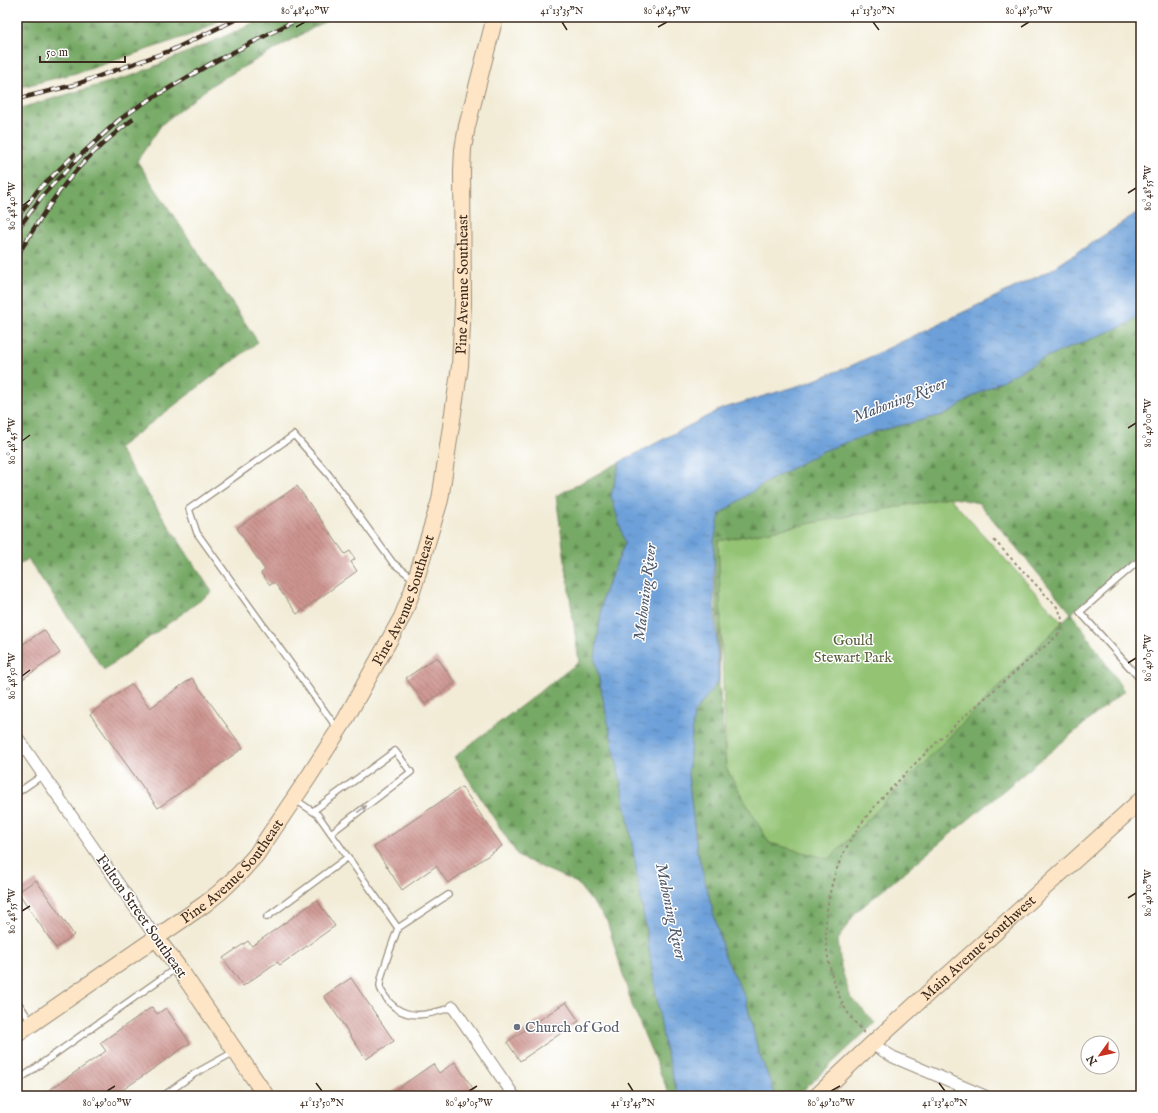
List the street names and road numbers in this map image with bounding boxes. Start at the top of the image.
street label: Pine Avenue Southeast [452,214,473,355]
street label: Pine Avenue Southeast [368,533,439,669]
street label: Pine Avenue Southeast [177,815,288,928]
street label: Fulton Street Southeast [92,851,191,982]
street label: Main Avenue Southwest [917,891,1040,1005]

